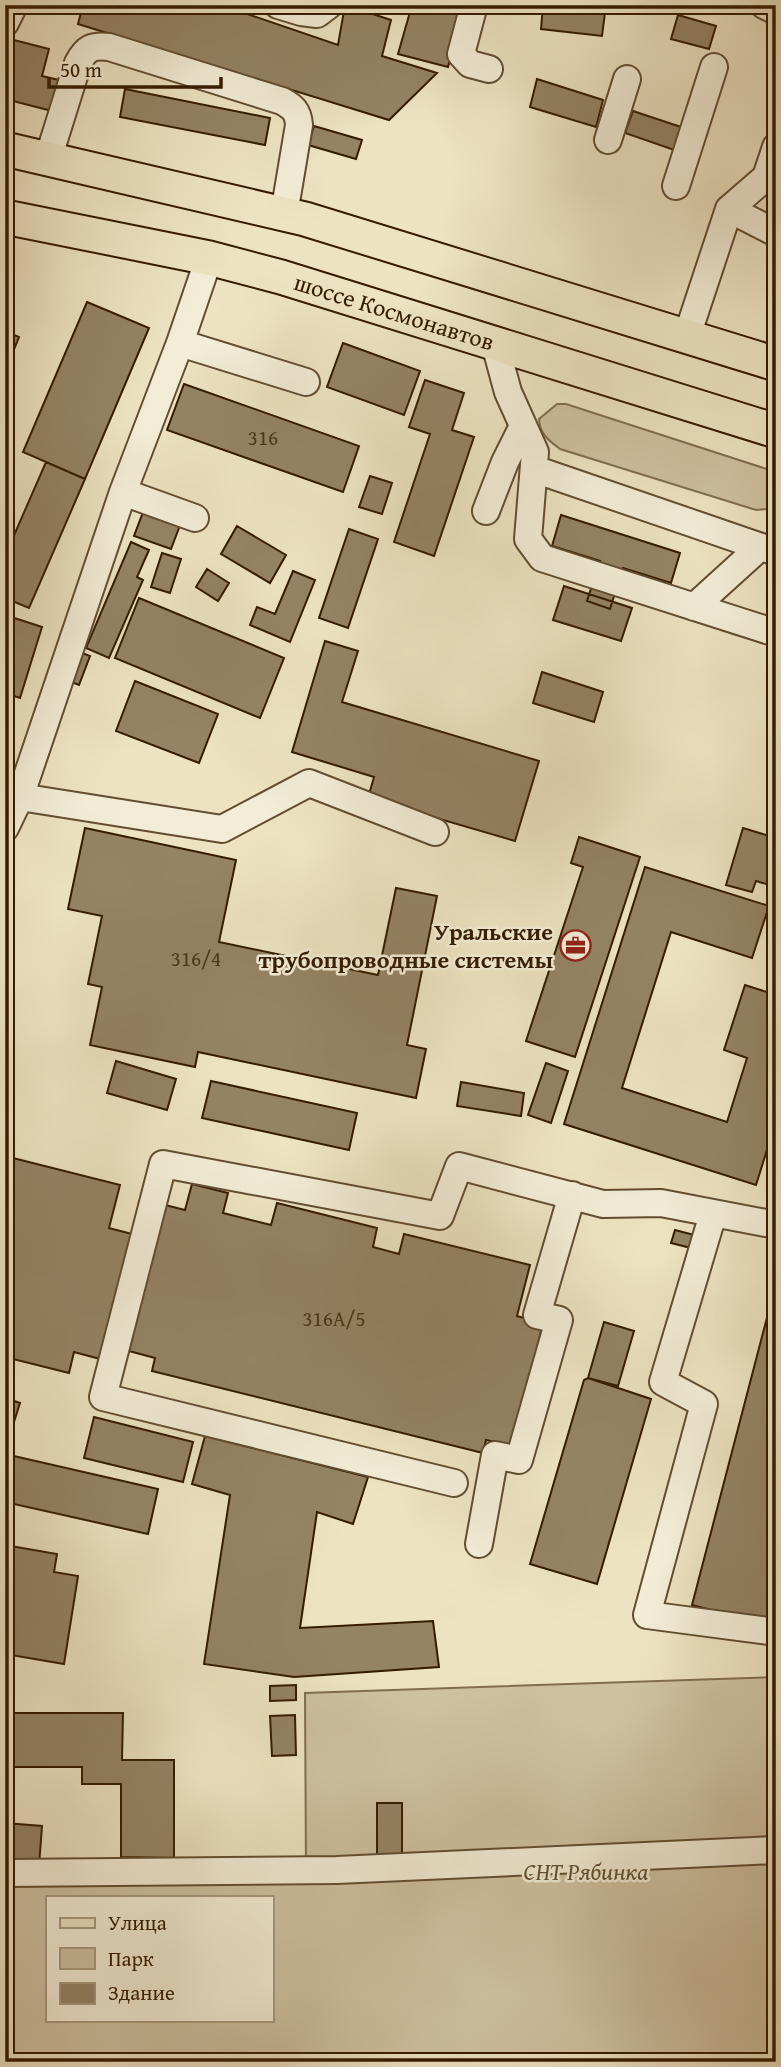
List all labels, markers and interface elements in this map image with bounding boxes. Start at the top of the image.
scale bar [49,46,220,90]
text: 50 m [60,54,102,85]
street label: шоссе Космонавтов [290,264,499,359]
house number: 316 [248,422,278,453]
place label: Уральские трубопроводные системы [258,914,553,977]
office icon: Уральские трубопроводные системы [559,929,593,963]
house number: 316/4 [171,943,221,974]
house number: 316А/5 [302,1303,366,1334]
park label: СНТ Рябинка [524,1854,648,1889]
legend [46,1896,273,2022]
text: Улица [108,1907,167,1938]
text: Парк [108,1943,154,1974]
text: Здание [108,1977,175,2008]

